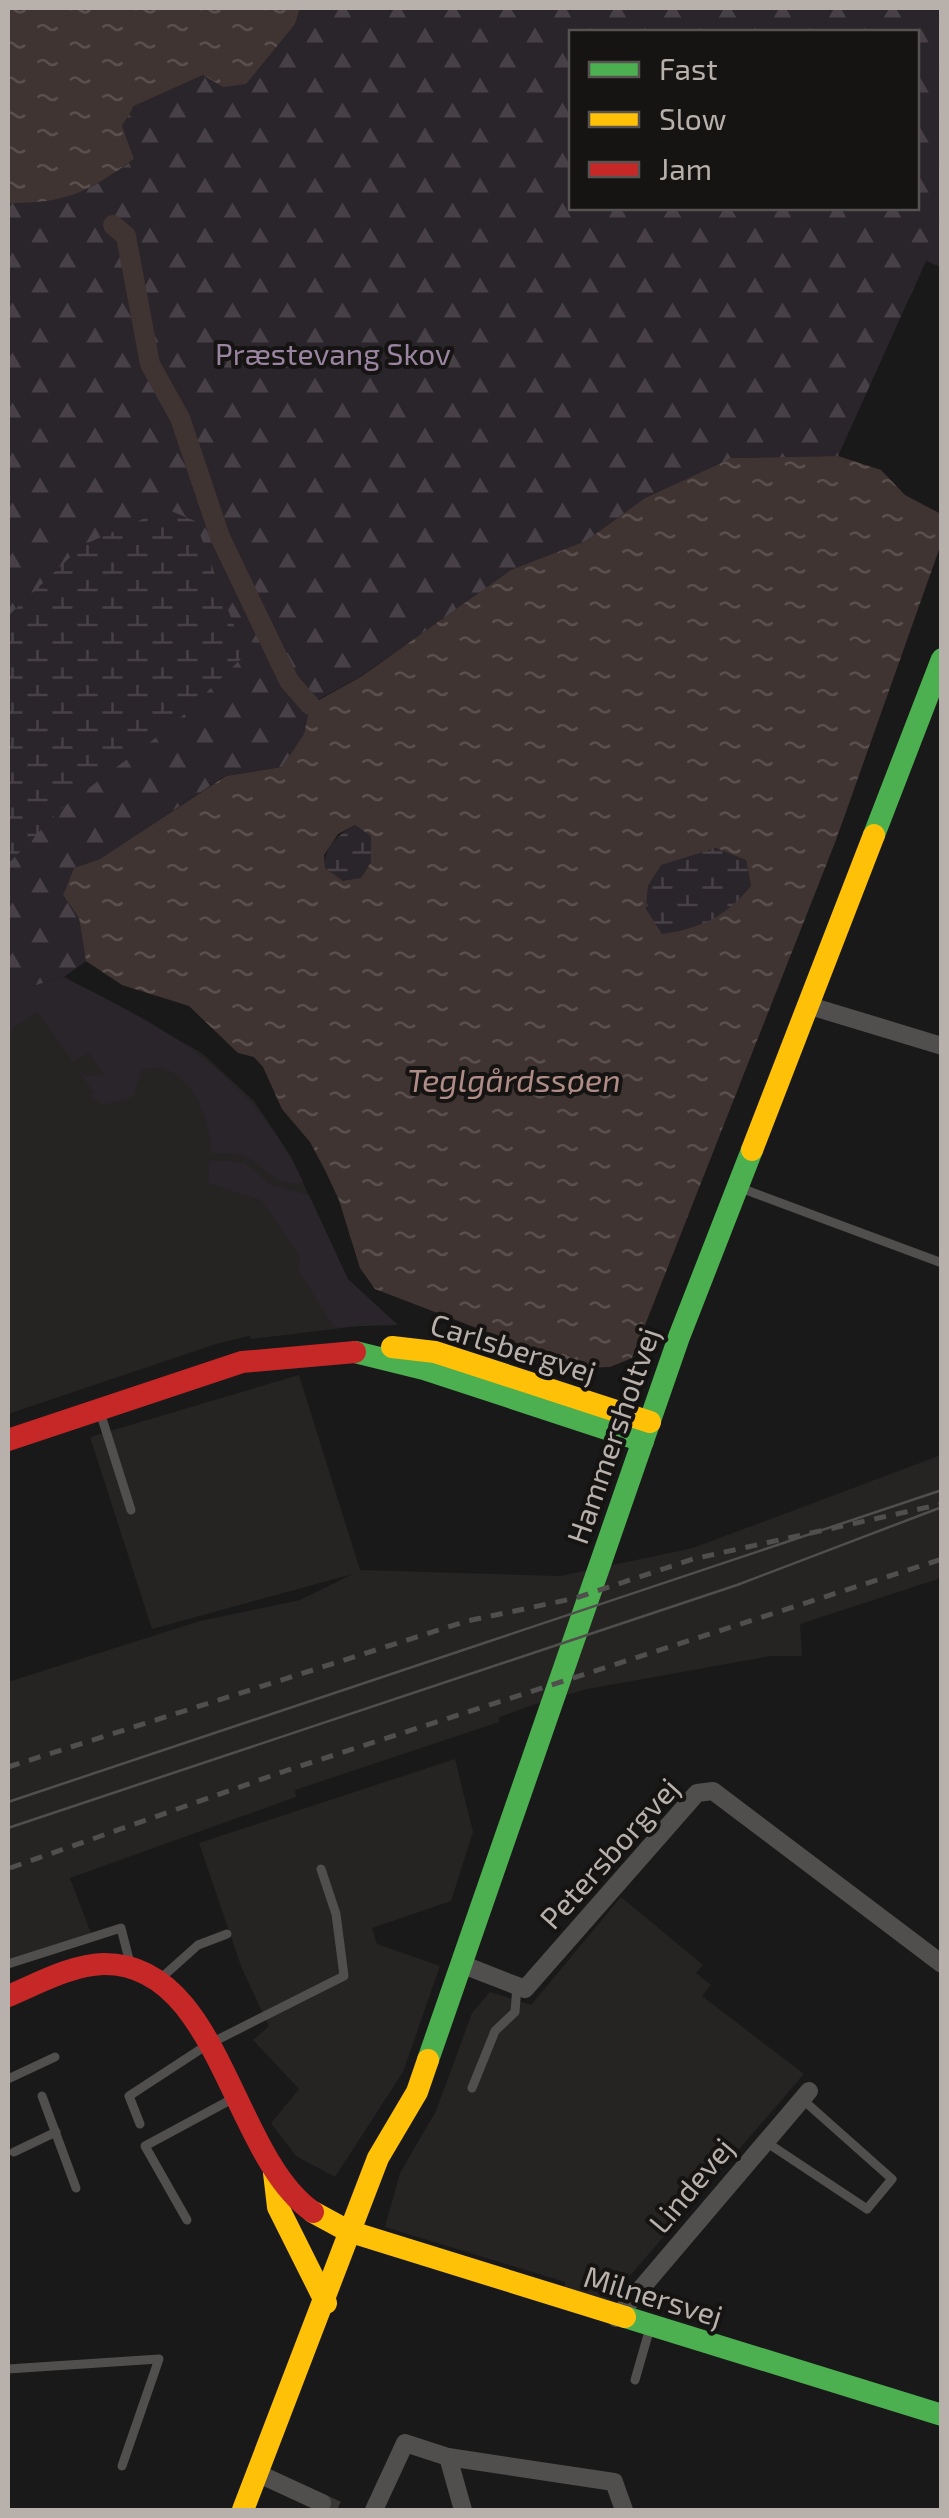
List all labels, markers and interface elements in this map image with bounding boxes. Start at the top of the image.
legend [569,30,919,210]
text: Fast [659,50,718,86]
text: Slow [659,100,726,136]
text: Jam [659,150,712,186]
park label: Præstevang Skov [215,335,451,371]
water label: Teglgårdssøen [407,1060,621,1099]
street label: Carlsbergvej [427,1305,601,1389]
street label: Hammersholtvej [558,1322,666,1548]
street label: Petersborgvej [531,1770,686,1936]
street label: Lindevej [640,2130,741,2240]
street label: Milnersvej [580,2257,727,2333]

